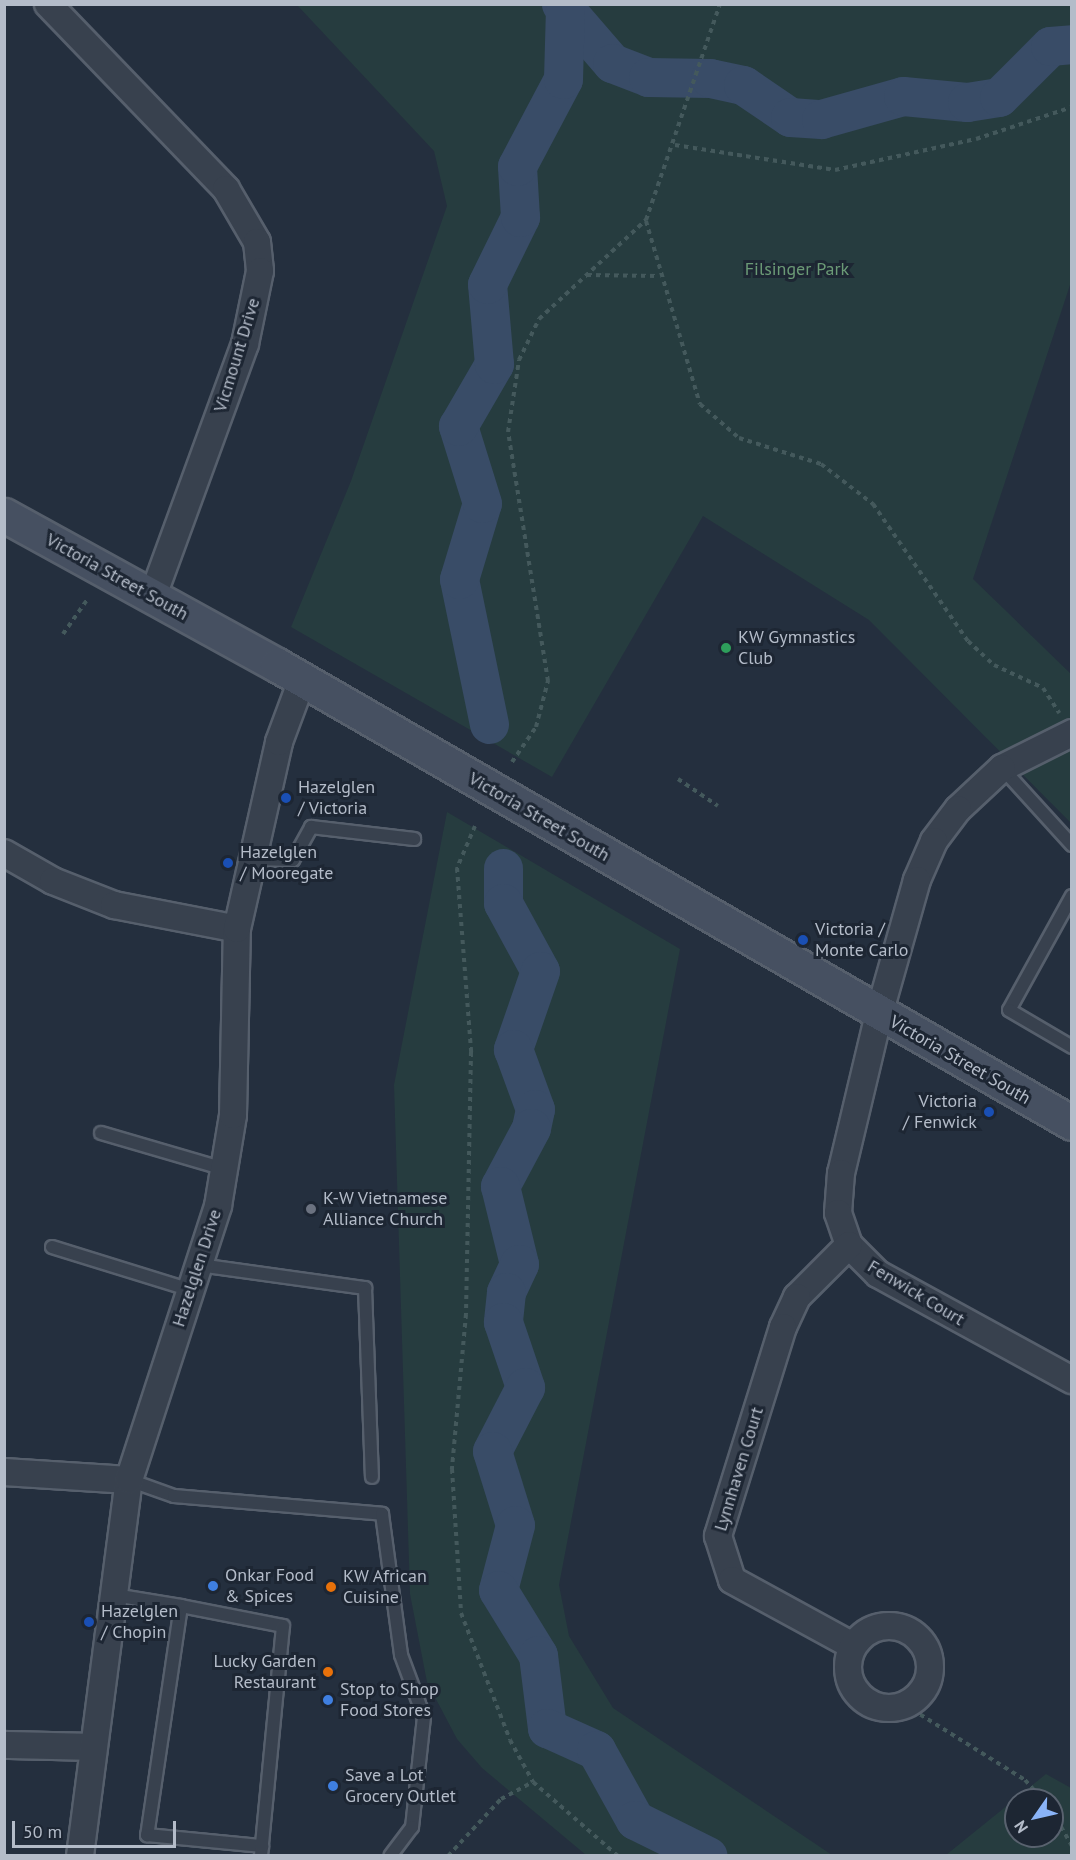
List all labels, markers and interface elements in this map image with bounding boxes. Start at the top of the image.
park label: Filsinger Park [745,258,849,280]
street label: Vicmount Drive [209,295,265,415]
street label: Victoria Street South [42,529,192,625]
place label: KW Gymnastics Club [738,627,856,670]
marker: KW Gymnastics Club [719,641,733,655]
street label: Victoria Street South [465,768,613,866]
place label: Hazelglen / Victoria [298,777,375,820]
marker: Hazelglen / Victoria [279,791,293,805]
place label: Hazelglen / Mooregate [240,842,333,884]
marker: Hazelglen / Mooregate [221,856,235,870]
place label: Victoria / Monte Carlo [815,919,909,962]
marker: Victoria / Monte Carlo [796,933,810,947]
street label: Victoria Street South [886,1011,1034,1109]
place label: Victoria / Fenwick [903,1091,977,1134]
marker: Victoria / Fenwick [982,1105,996,1119]
place label: K-W Vietnamese Alliance Church [323,1188,448,1230]
marker: K-W Vietnamese Alliance Church [304,1202,318,1216]
street label: Hazelglen Drive [168,1207,226,1329]
street label: Fenwick Court [863,1256,969,1330]
street label: Lynnhaven Court [710,1404,768,1534]
place label: Onkar Food & Spices [225,1565,314,1608]
place label: KW African Cuisine [343,1566,428,1608]
marker: Onkar Food & Spices [206,1579,220,1593]
marker: KW African Cuisine [324,1580,338,1594]
place label: Hazelglen / Chopin [101,1601,178,1644]
marker: Hazelglen / Chopin [82,1615,96,1629]
place label: Lucky Garden Restaurant [213,1651,316,1694]
marker: Lucky Garden Restaurant [321,1665,335,1679]
place label: Stop to Shop Food Stores [340,1679,439,1722]
marker: Stop to Shop Food Stores [321,1693,335,1707]
place label: Save a Lot Grocery Outlet [345,1765,457,1808]
marker: Save a Lot Grocery Outlet [326,1779,340,1793]
north arrow [1004,1788,1064,1848]
scale bar [15,1809,178,1847]
text: N [1010,1817,1032,1837]
text: 50 m [23,1820,62,1843]

